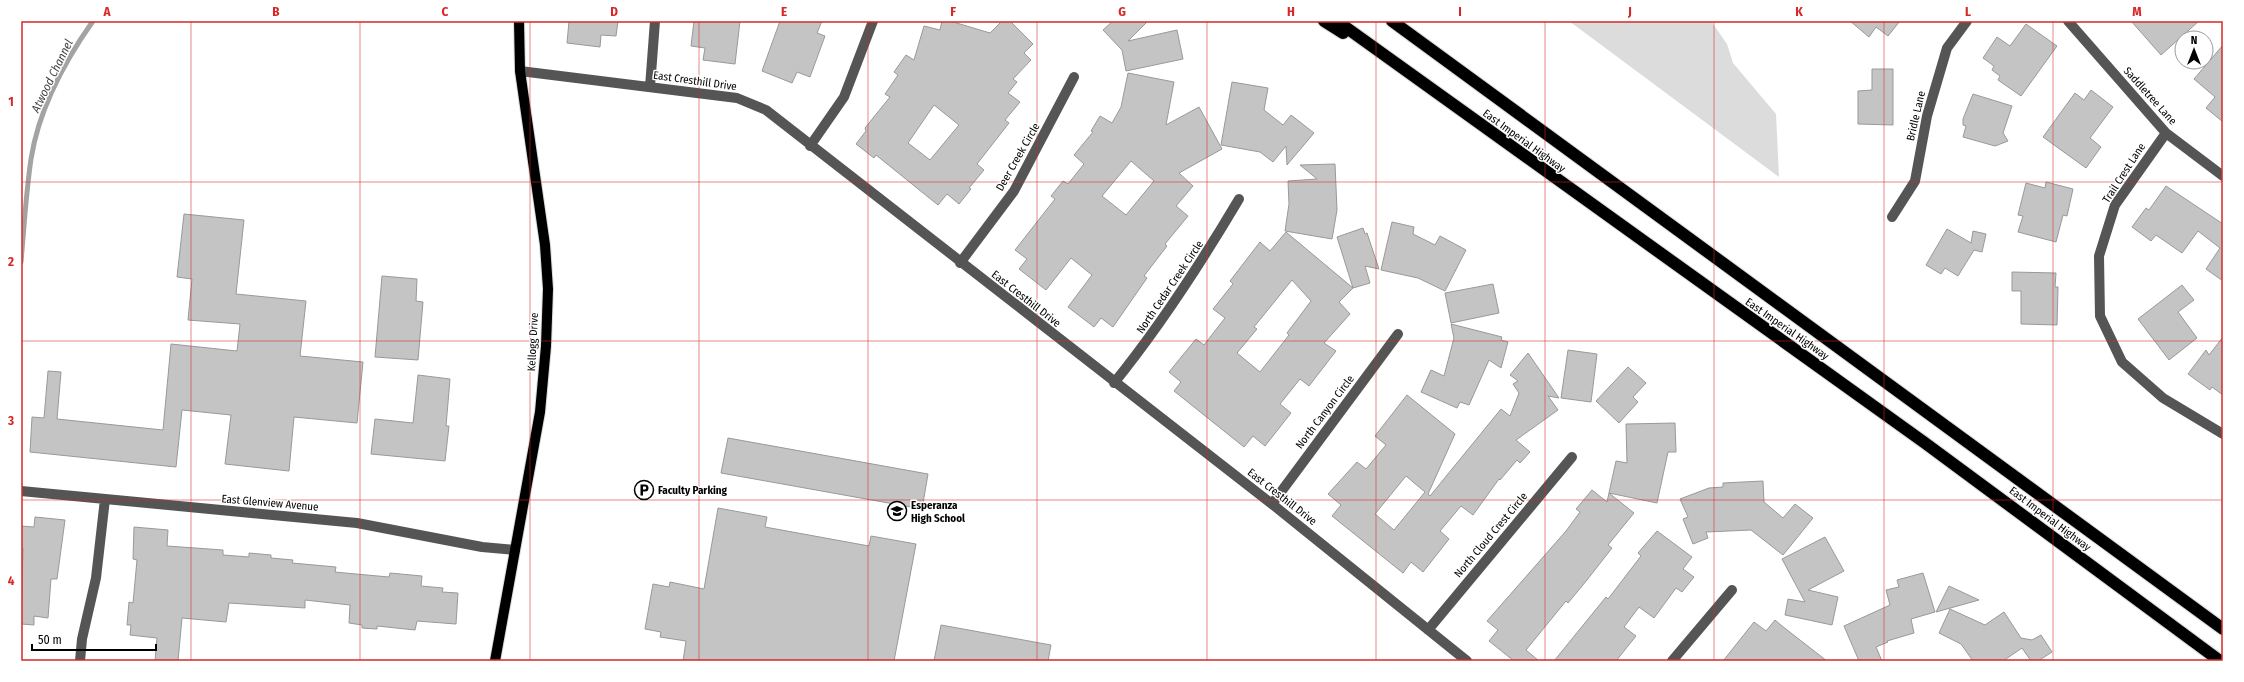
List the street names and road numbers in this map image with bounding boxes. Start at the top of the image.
street label: Saddletree Lane [2121,65,2179,127]
street label: East Cresthill Drive [652,69,738,93]
street label: Bridle Lane [1904,90,1928,142]
street label: East Imperial Highway [1480,107,1568,175]
street label: Deer Creek Circle [993,121,1043,193]
street label: Trail Crest Lane [2100,141,2148,205]
street label: North Cedar Creek Circle [1134,238,1206,336]
street label: East Cresthill Drive [989,268,1063,330]
street label: East Imperial Highway [1743,295,1831,363]
street label: Kellogg Drive [525,312,541,372]
street label: North Canyon Circle [1293,373,1357,451]
street label: East Cresthill Drive [1245,466,1319,528]
street label: East Imperial Highway [2007,484,2093,554]
street label: North Cloud Crest Circle [1452,490,1530,580]
street label: East Glenview Avenue [221,492,319,514]

